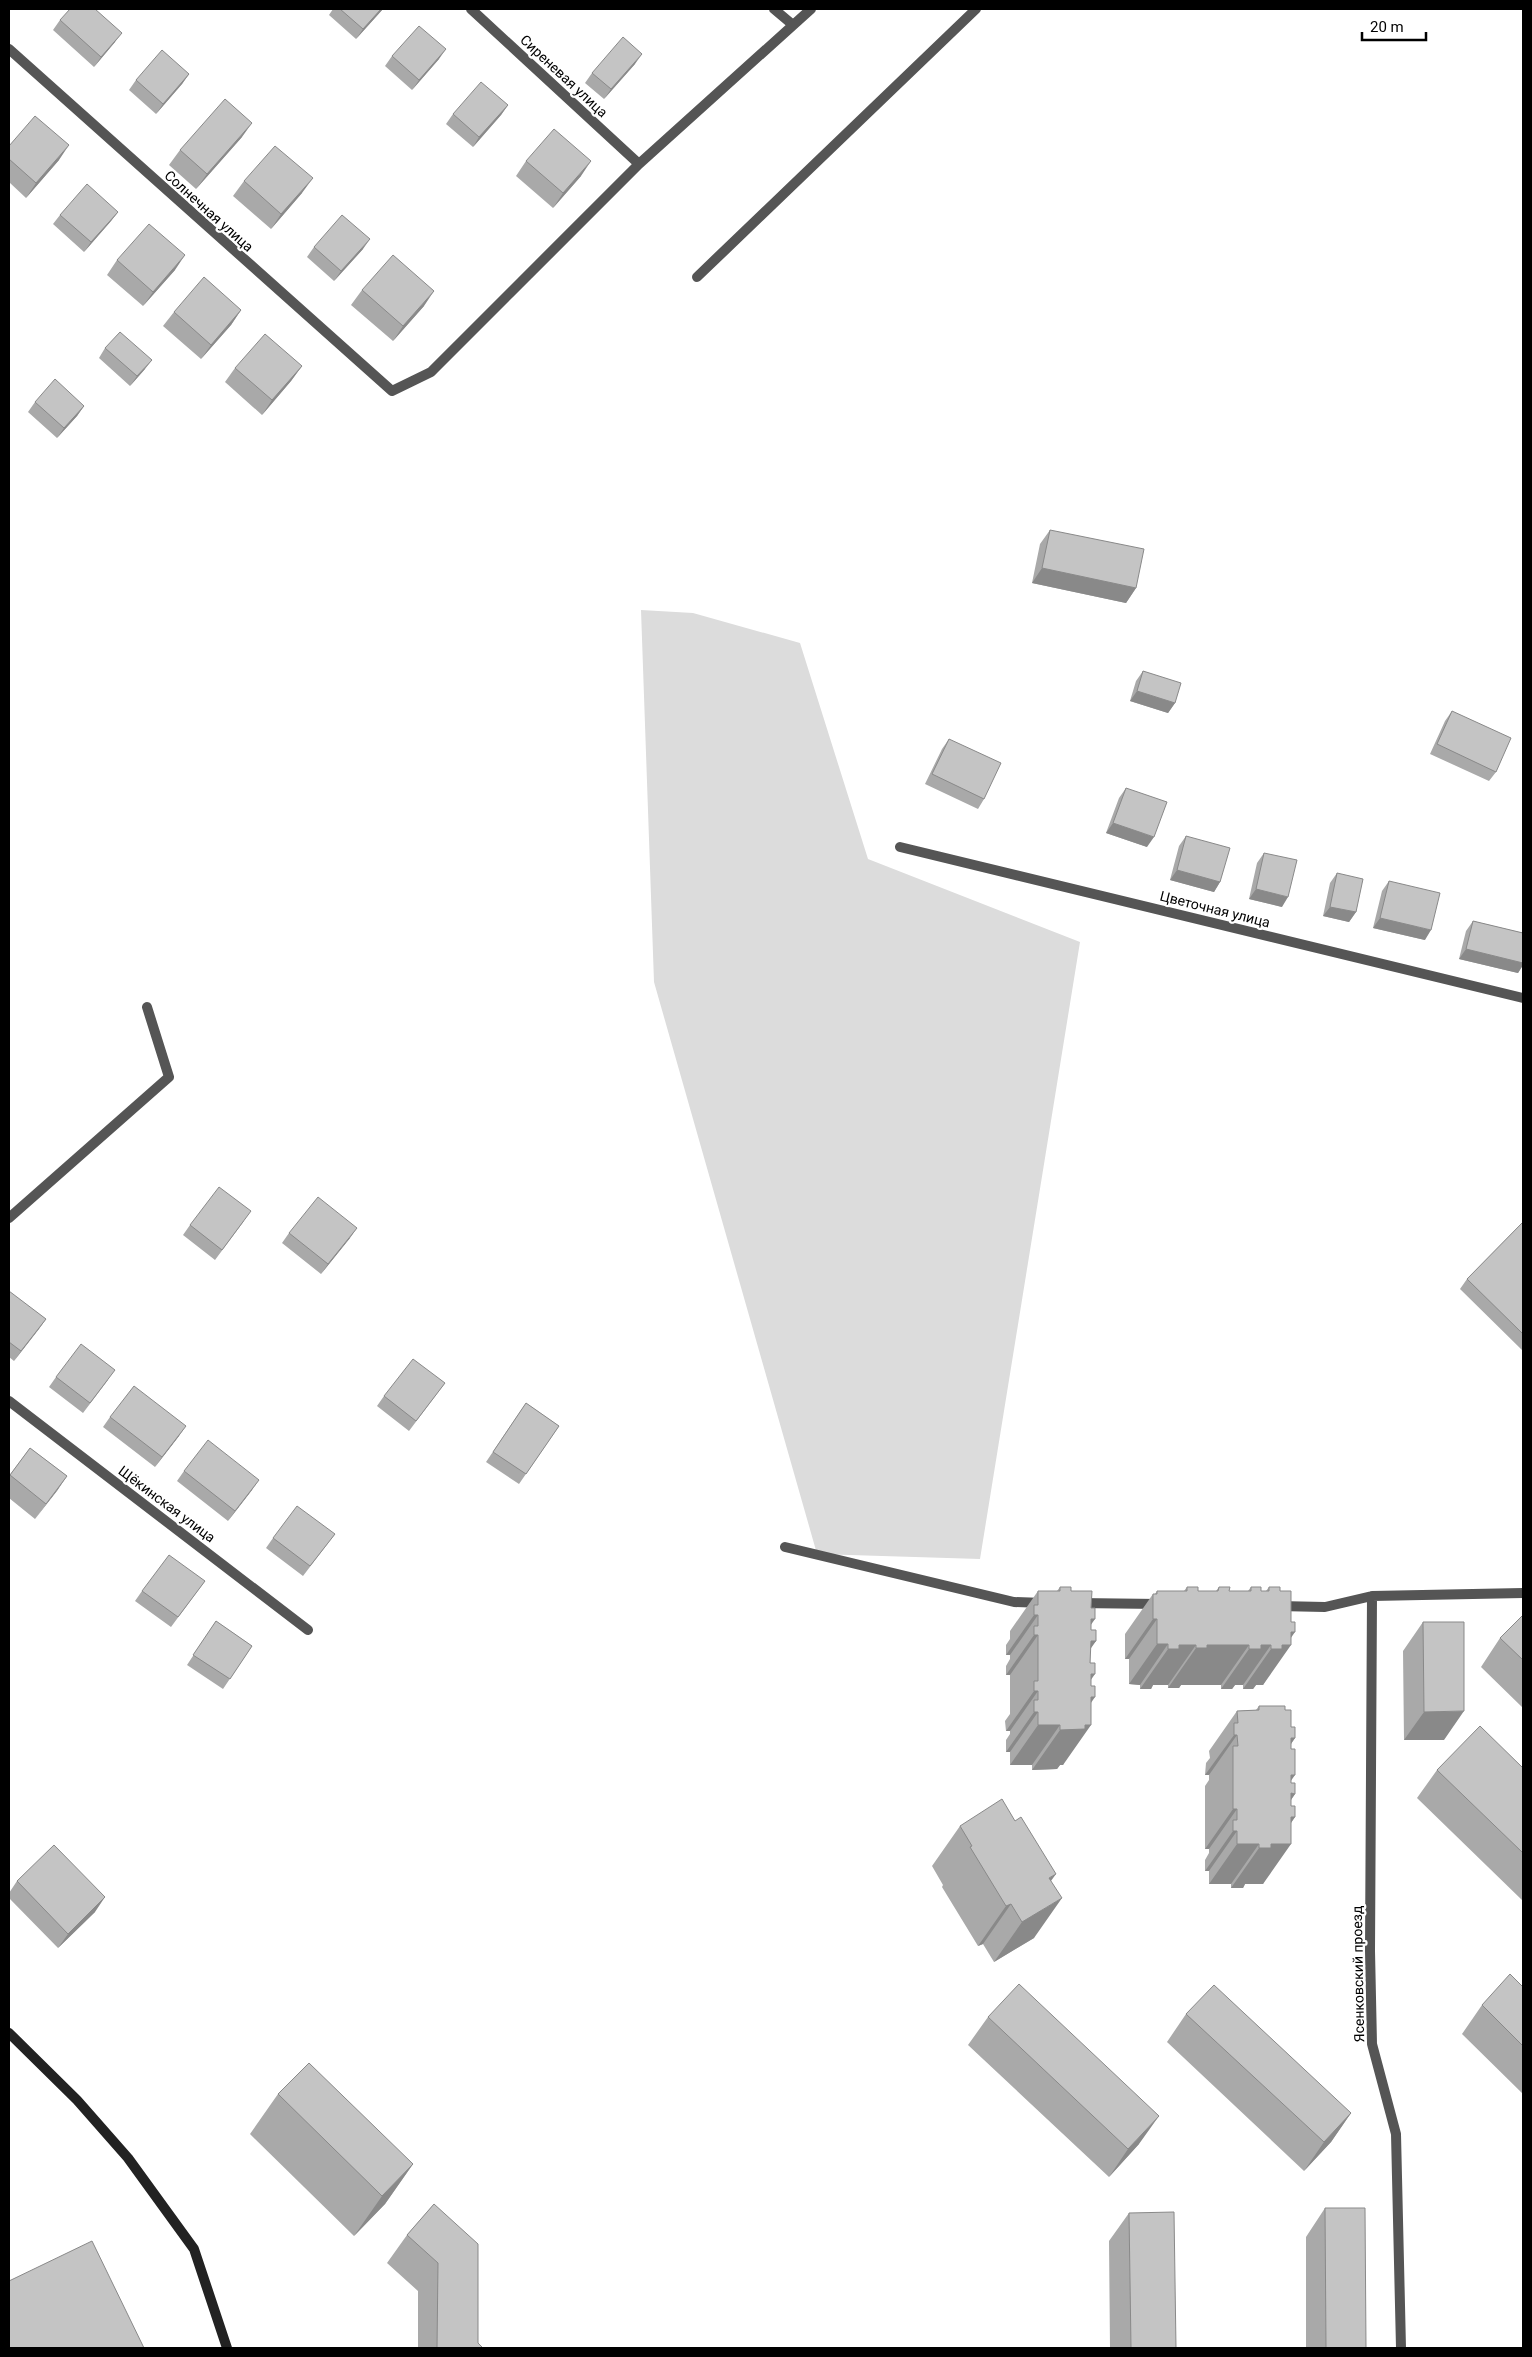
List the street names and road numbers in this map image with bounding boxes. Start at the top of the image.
street label: Сиреневая улица [517,32,611,120]
street label: Солнечная улица [161,167,257,255]
street label: Цветочная улица [1158,888,1272,930]
street label: Щёкинская улица [116,1462,218,1546]
street label: Ясенковский проезд [1349,1905,1367,2042]

